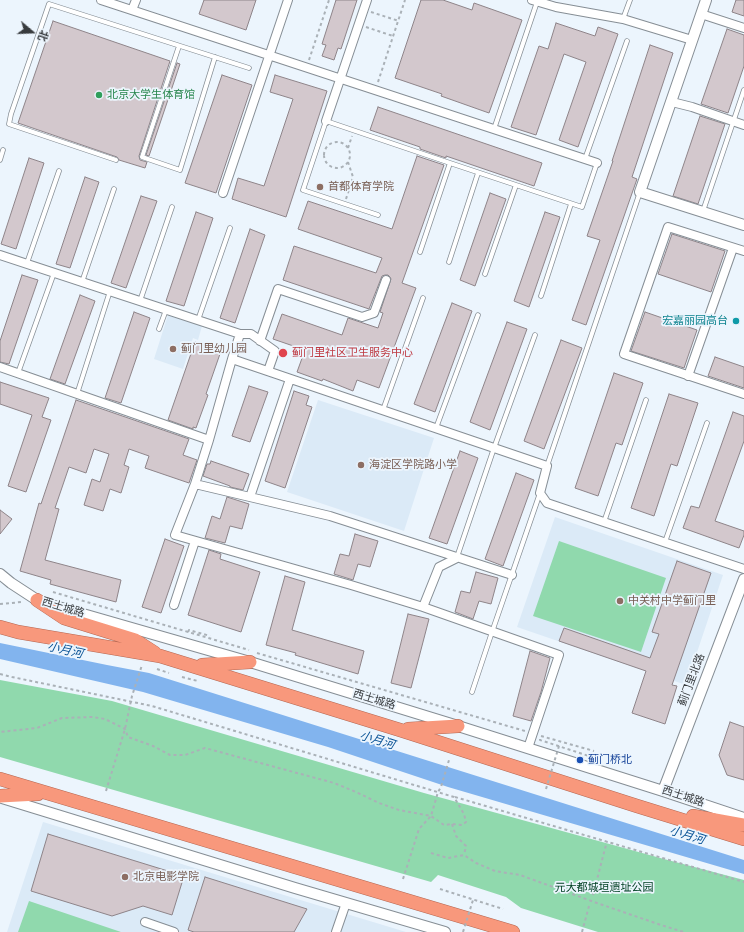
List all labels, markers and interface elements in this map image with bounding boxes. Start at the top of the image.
north arrow [12,12,52,52]
text: 北 [34,28,53,44]
place label: 北京大学生体育馆 [107,88,195,102]
marker: 北京大学生体育馆 [94,90,104,100]
place label: 首都体育学院 [328,180,394,194]
marker: 首都体育学院 [315,182,325,192]
place label: 宏嘉丽园高台 [662,314,728,328]
marker: 宏嘉丽园高台 [731,316,741,326]
place label: 蓟门里幼儿园 [181,342,247,356]
marker: 蓟门里幼儿园 [168,344,178,354]
place label: 蓟门里社区卫生服务中心 [292,346,413,360]
marker: 蓟门里社区卫生服务中心 [277,347,289,359]
place label: 海淀区学院路小学 [369,458,457,472]
marker: 海淀区学院路小学 [356,460,366,470]
place label: 中关村中学蓟门里 [628,594,716,608]
street label: 西土城路 [40,595,86,621]
marker: 中关村中学蓟门里 [615,596,625,606]
water label: 小月河 [46,640,84,662]
street label: 蓟门里北路 [676,652,708,708]
street label: 西土城路 [351,687,397,713]
water label: 小月河 [358,729,396,753]
place label: 蓟门桥北 [588,753,632,767]
marker: 蓟门桥北 [575,755,585,765]
street label: 西土城路 [660,784,706,810]
water label: 小月河 [668,824,706,848]
place label: 北京电影学院 [133,870,199,884]
marker: 北京电影学院 [120,872,130,882]
park label: 元大都城垣遗址公园 [555,881,653,895]

